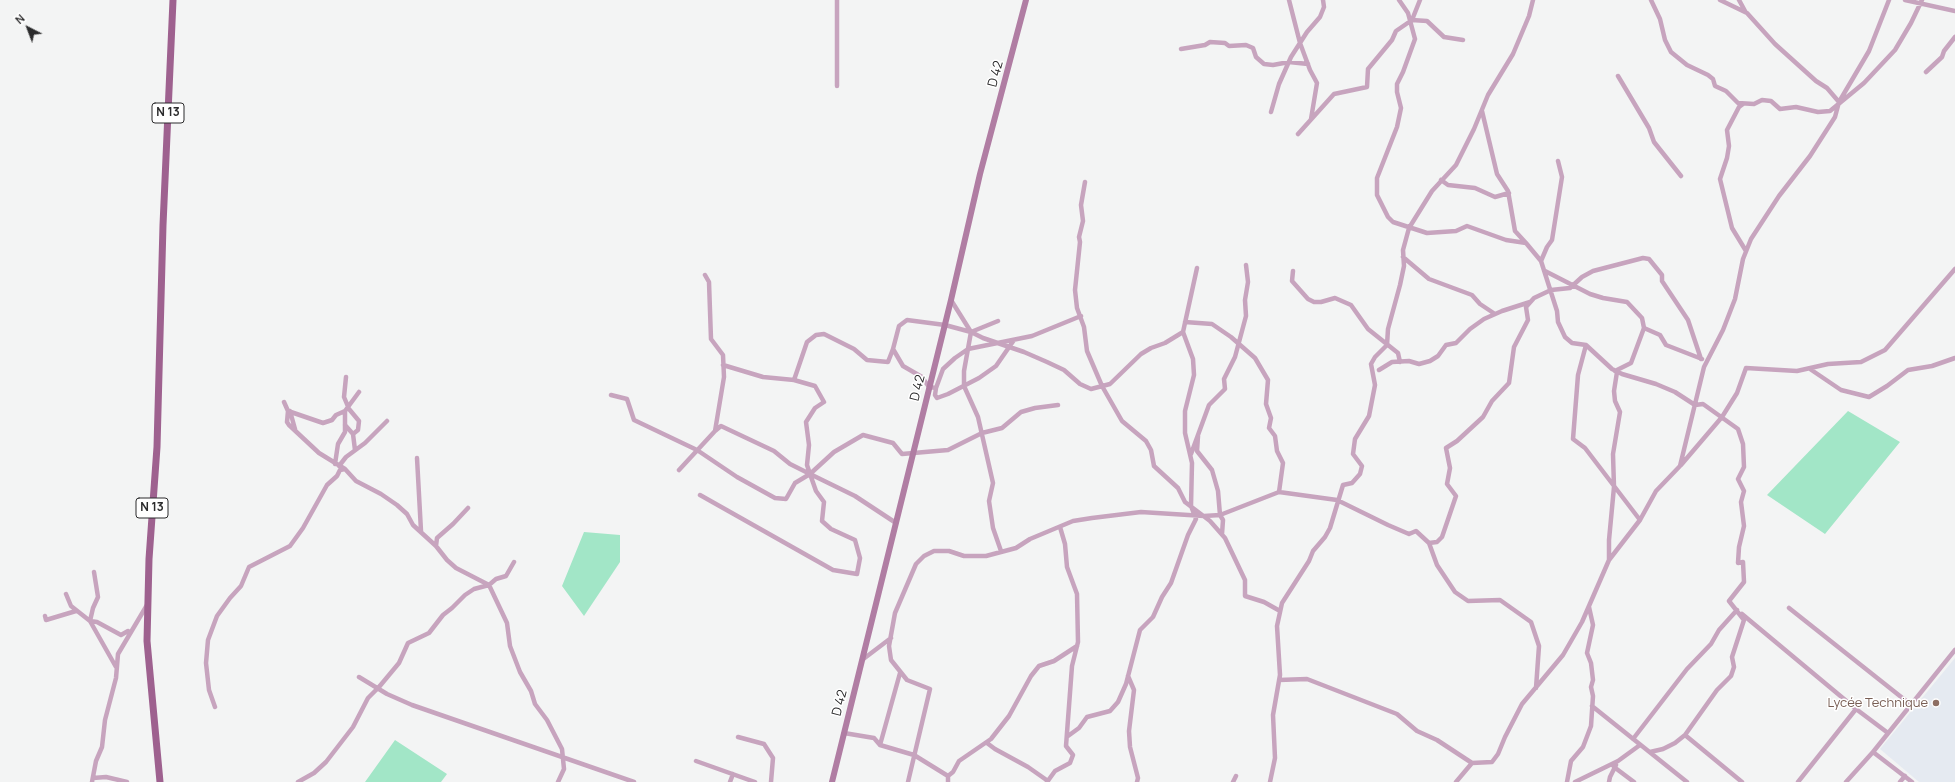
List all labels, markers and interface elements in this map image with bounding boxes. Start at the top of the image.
north arrow [8,8,48,48]
text: N [12,10,28,27]
street label: D 42 [985,59,1007,89]
road number: N 13 [152,103,184,123]
street label: D 42 [907,373,929,403]
road number: N 13 [136,498,168,518]
street label: D 42 [829,688,851,718]
place label: Lycée Technique [1827,695,1928,711]
marker: Lycée Technique [1931,698,1941,708]

